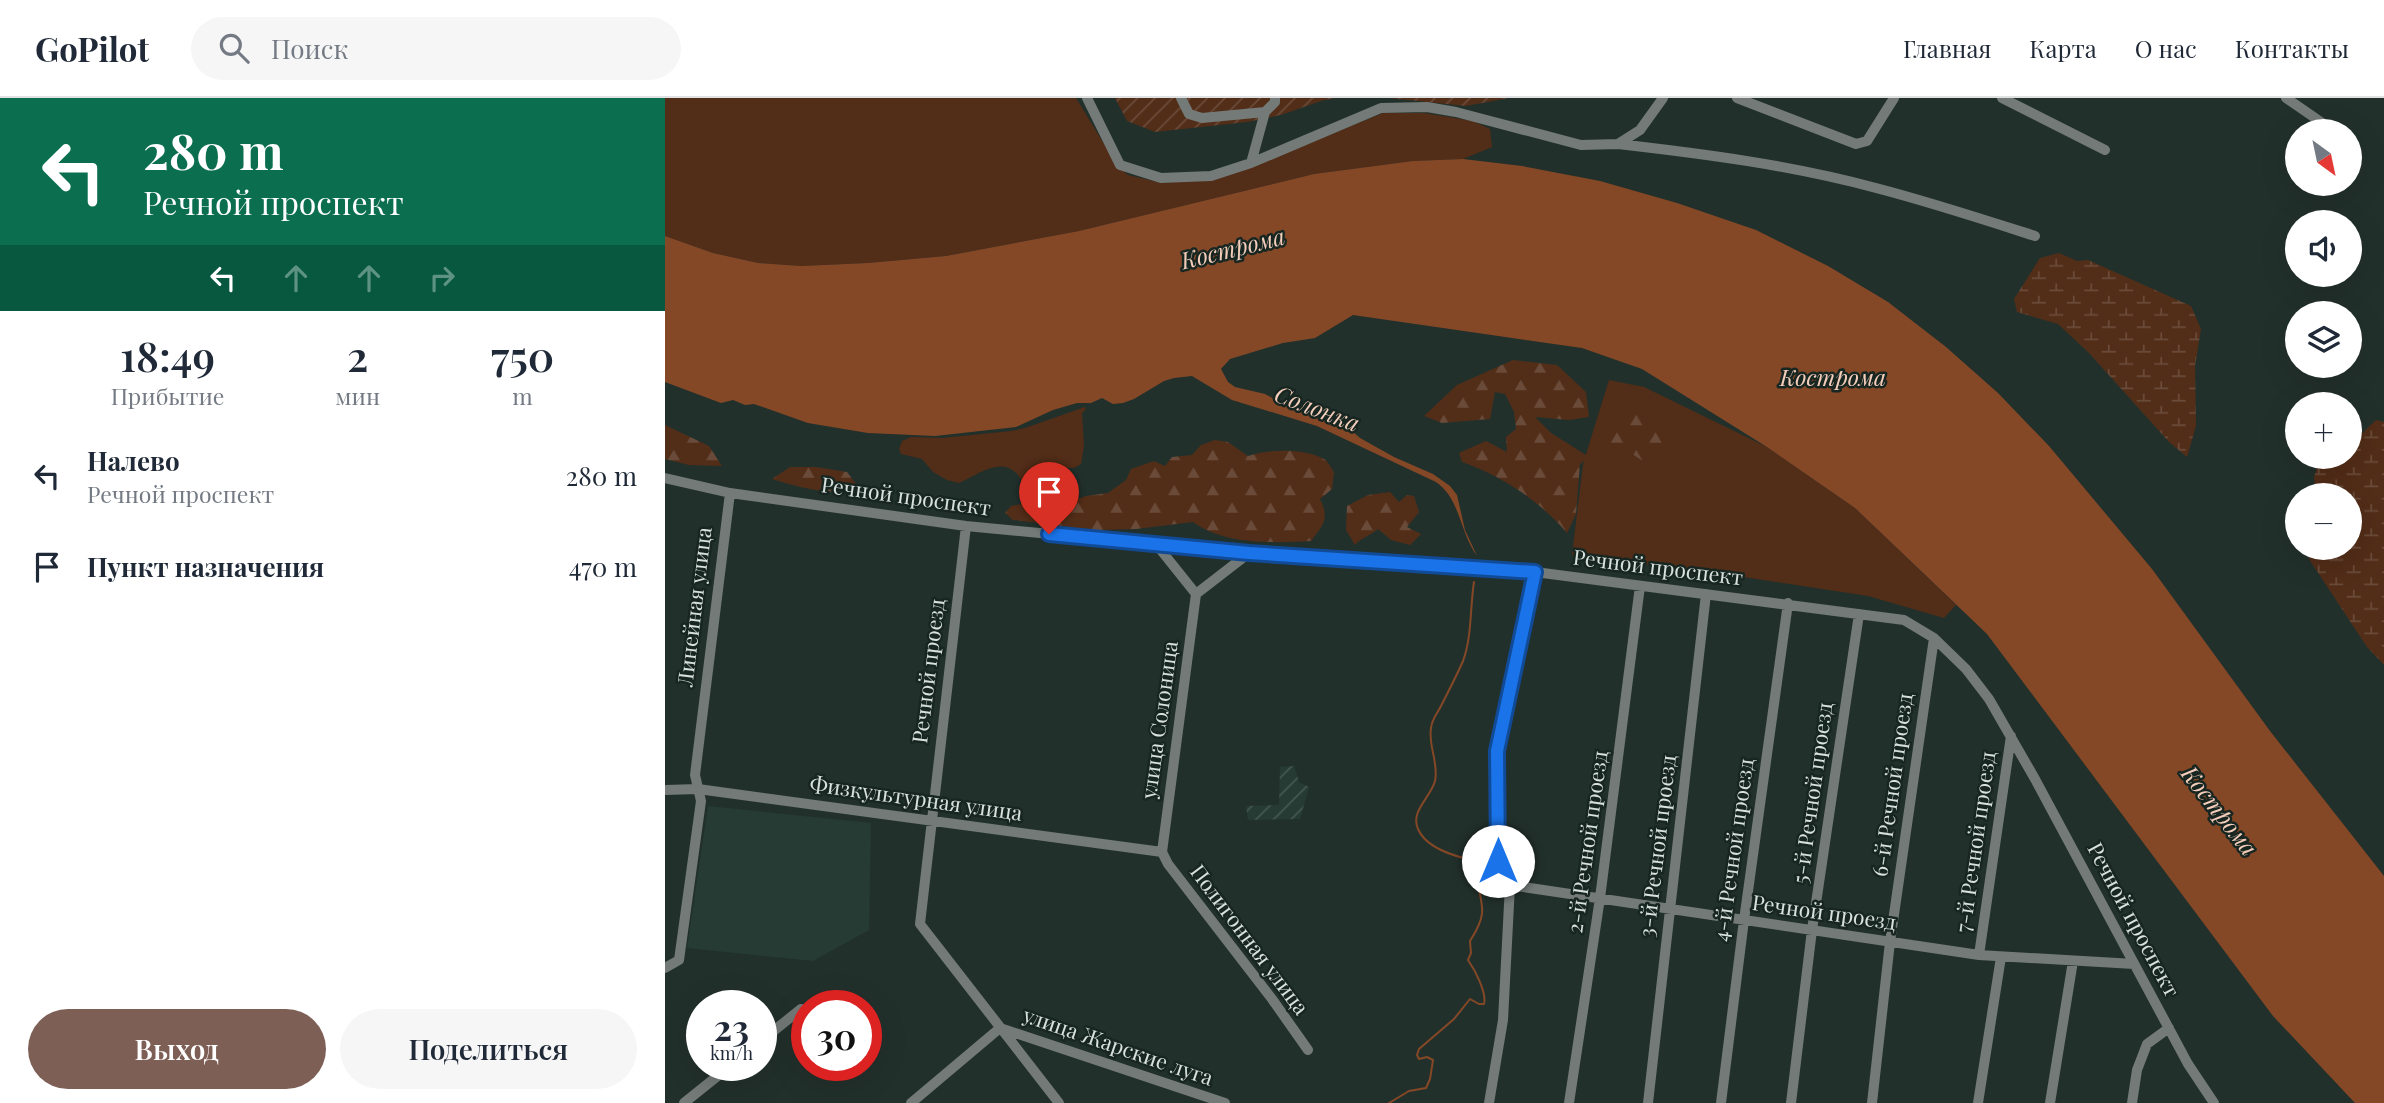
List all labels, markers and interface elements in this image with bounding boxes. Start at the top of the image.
search box [191,17,681,80]
text: GoPilot [35,26,149,70]
icon: search [215,29,253,67]
text: Поиск [271,31,348,66]
text: Главная [1903,32,1991,64]
text: Карта [2029,32,2097,64]
text: О нас [2135,32,2197,64]
text: Контакты [2235,32,2349,64]
text: 280 m [143,117,283,182]
north arrow [2285,119,2363,196]
map controls [2285,119,2362,560]
icon: left [28,126,119,217]
text: Речной проспект [143,180,404,223]
button: sound [2285,210,2362,287]
water label: Кострома [1176,220,1288,276]
icon: left [204,259,242,297]
icon: ahead [277,259,315,297]
icon: ahead [350,259,388,297]
icon: right [423,259,461,297]
button: layers [2285,301,2362,378]
text: 18:49 [120,327,215,383]
text: 2 [347,327,368,383]
text: 750 [491,327,554,383]
water label: Кострома [1779,361,1886,392]
water label: Солонка [1271,377,1364,438]
text: Прибытие [111,380,225,411]
text: мин [335,380,380,411]
text: m [512,380,533,411]
button: + [2285,392,2362,469]
text: Налево [87,443,180,478]
icon: left [28,457,66,495]
text: 280 m [566,458,637,493]
pin [1019,462,1079,534]
street label: Речной проспект [820,469,993,521]
icon: arrive [1030,473,1068,511]
text: Речной проспект [87,478,274,509]
button: − [2285,483,2362,560]
street label: Линейная улица [669,525,717,689]
street label: Речной проспект [1572,542,1745,590]
icon: arrive [28,548,66,586]
text: Пункт назначения [87,549,324,584]
text: 470 m [569,549,637,584]
street label: Речной проезд [904,597,950,744]
street label: улица Солоница [1133,638,1183,801]
street label: 6-й Речной проезд [1864,691,1918,878]
street label: 5-й Речной проезд [1784,700,1838,885]
street label: 2-й Речной проезд [1559,749,1613,935]
street label: 7-й Речной проезд [1947,750,2001,934]
street label: 3-й Речной проезд [1631,753,1681,939]
street label: 4-й Речной проезд [1705,756,1759,943]
water label: Кострома [2175,758,2265,862]
street label: Физкультурная улица [808,768,1025,826]
position arrow [1461,824,1535,898]
street label: Речной проспект [2082,837,2187,1001]
street label: Полигонная улица [1185,858,1317,1020]
street label: Речной проезд [1750,887,1898,935]
speed limit sign: 30 [791,990,882,1081]
street label: улица Жарские луга [1019,999,1218,1091]
text: 23 [714,1003,749,1050]
button: Выход [28,1009,326,1089]
button: Поделиться [340,1009,637,1089]
text: km/h [710,1041,753,1065]

